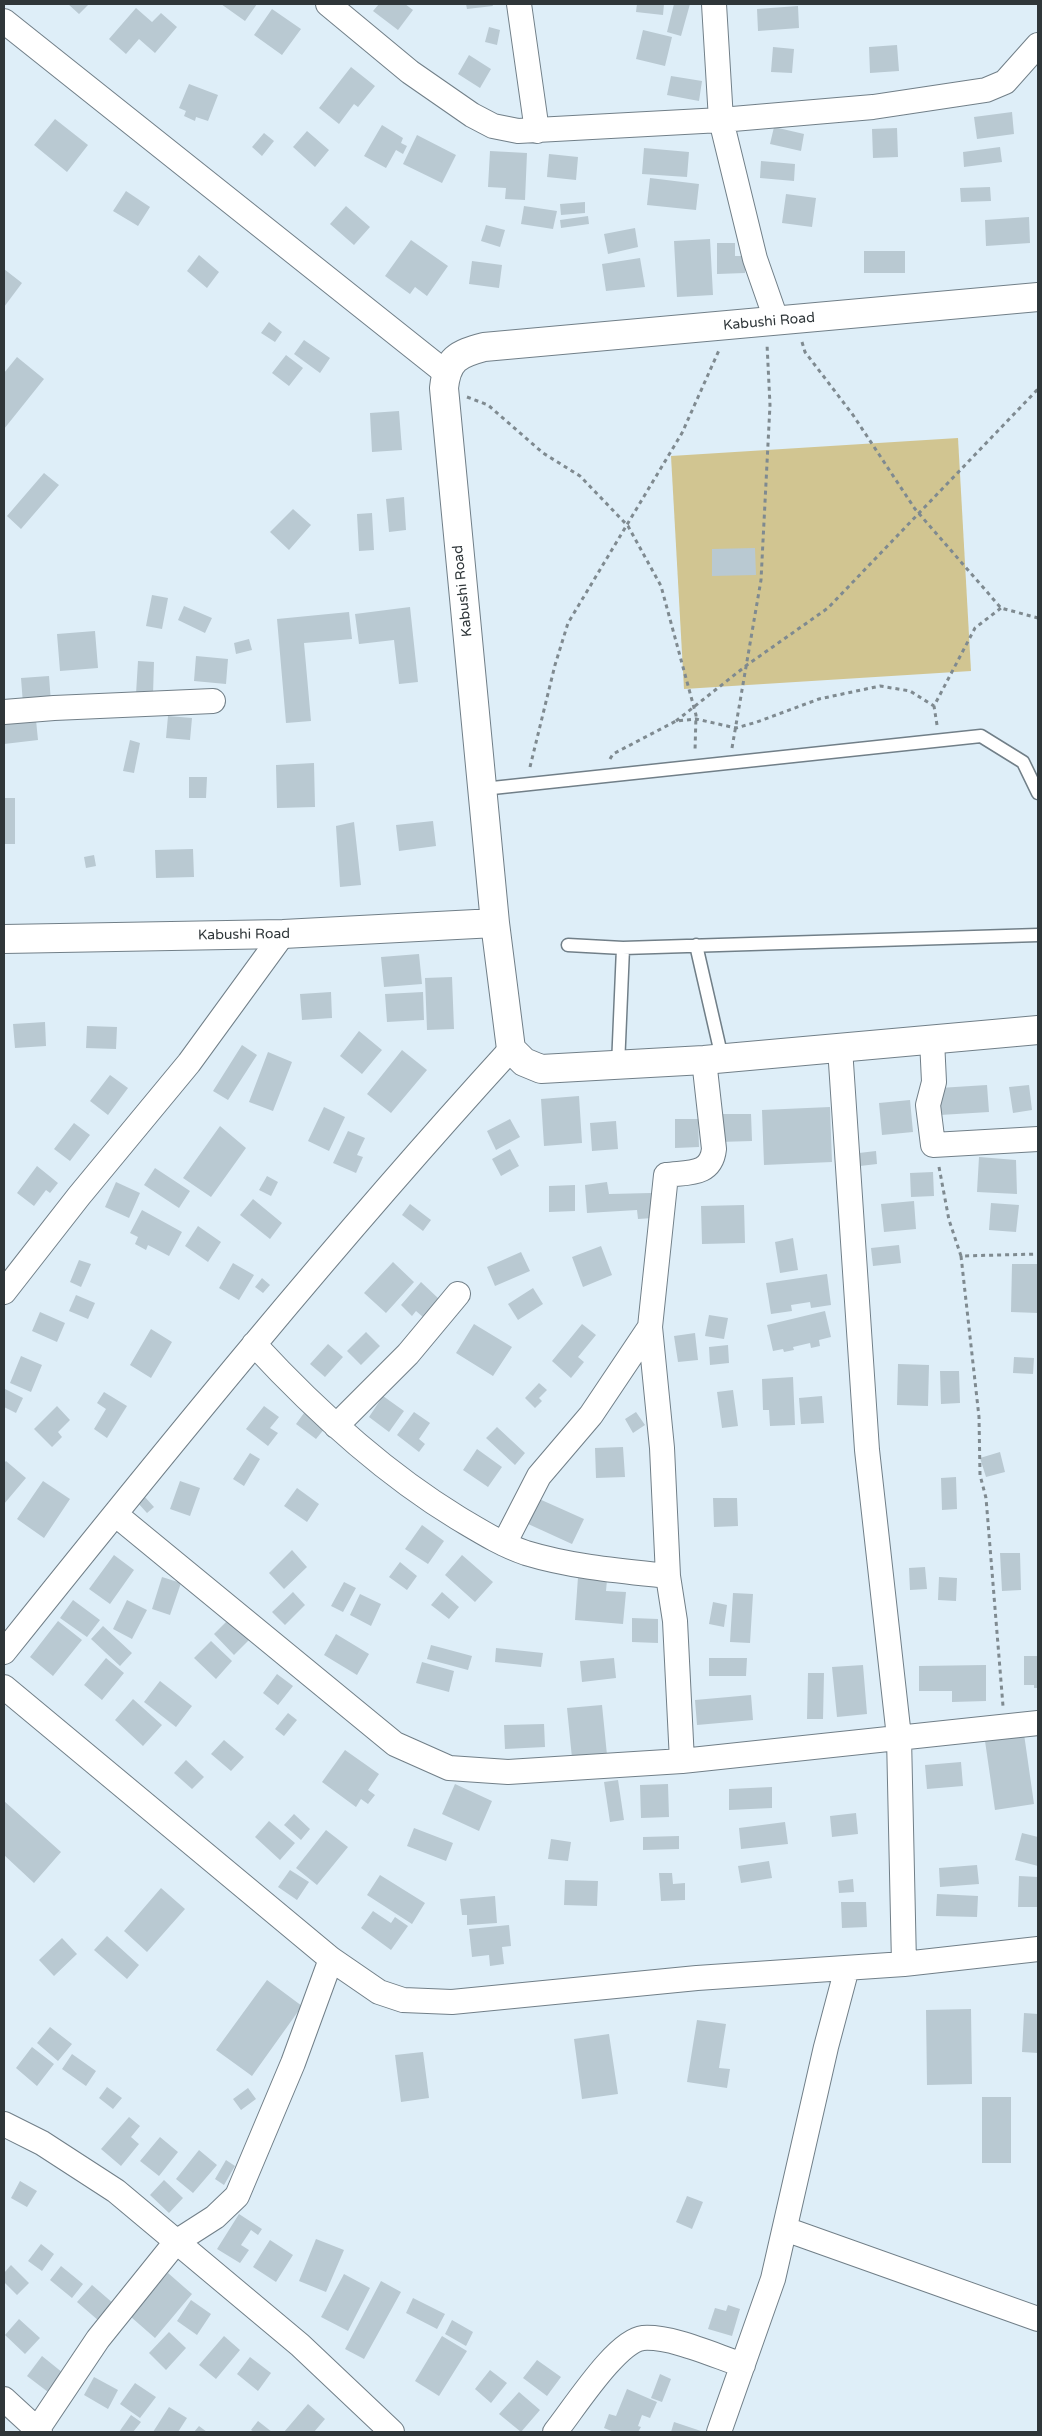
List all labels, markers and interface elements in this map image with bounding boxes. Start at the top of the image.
street label: Kabushi Road [722,310,816,334]
street label: Kabushi Road [450,544,476,638]
street label: Kabushi Road [198,926,290,944]

